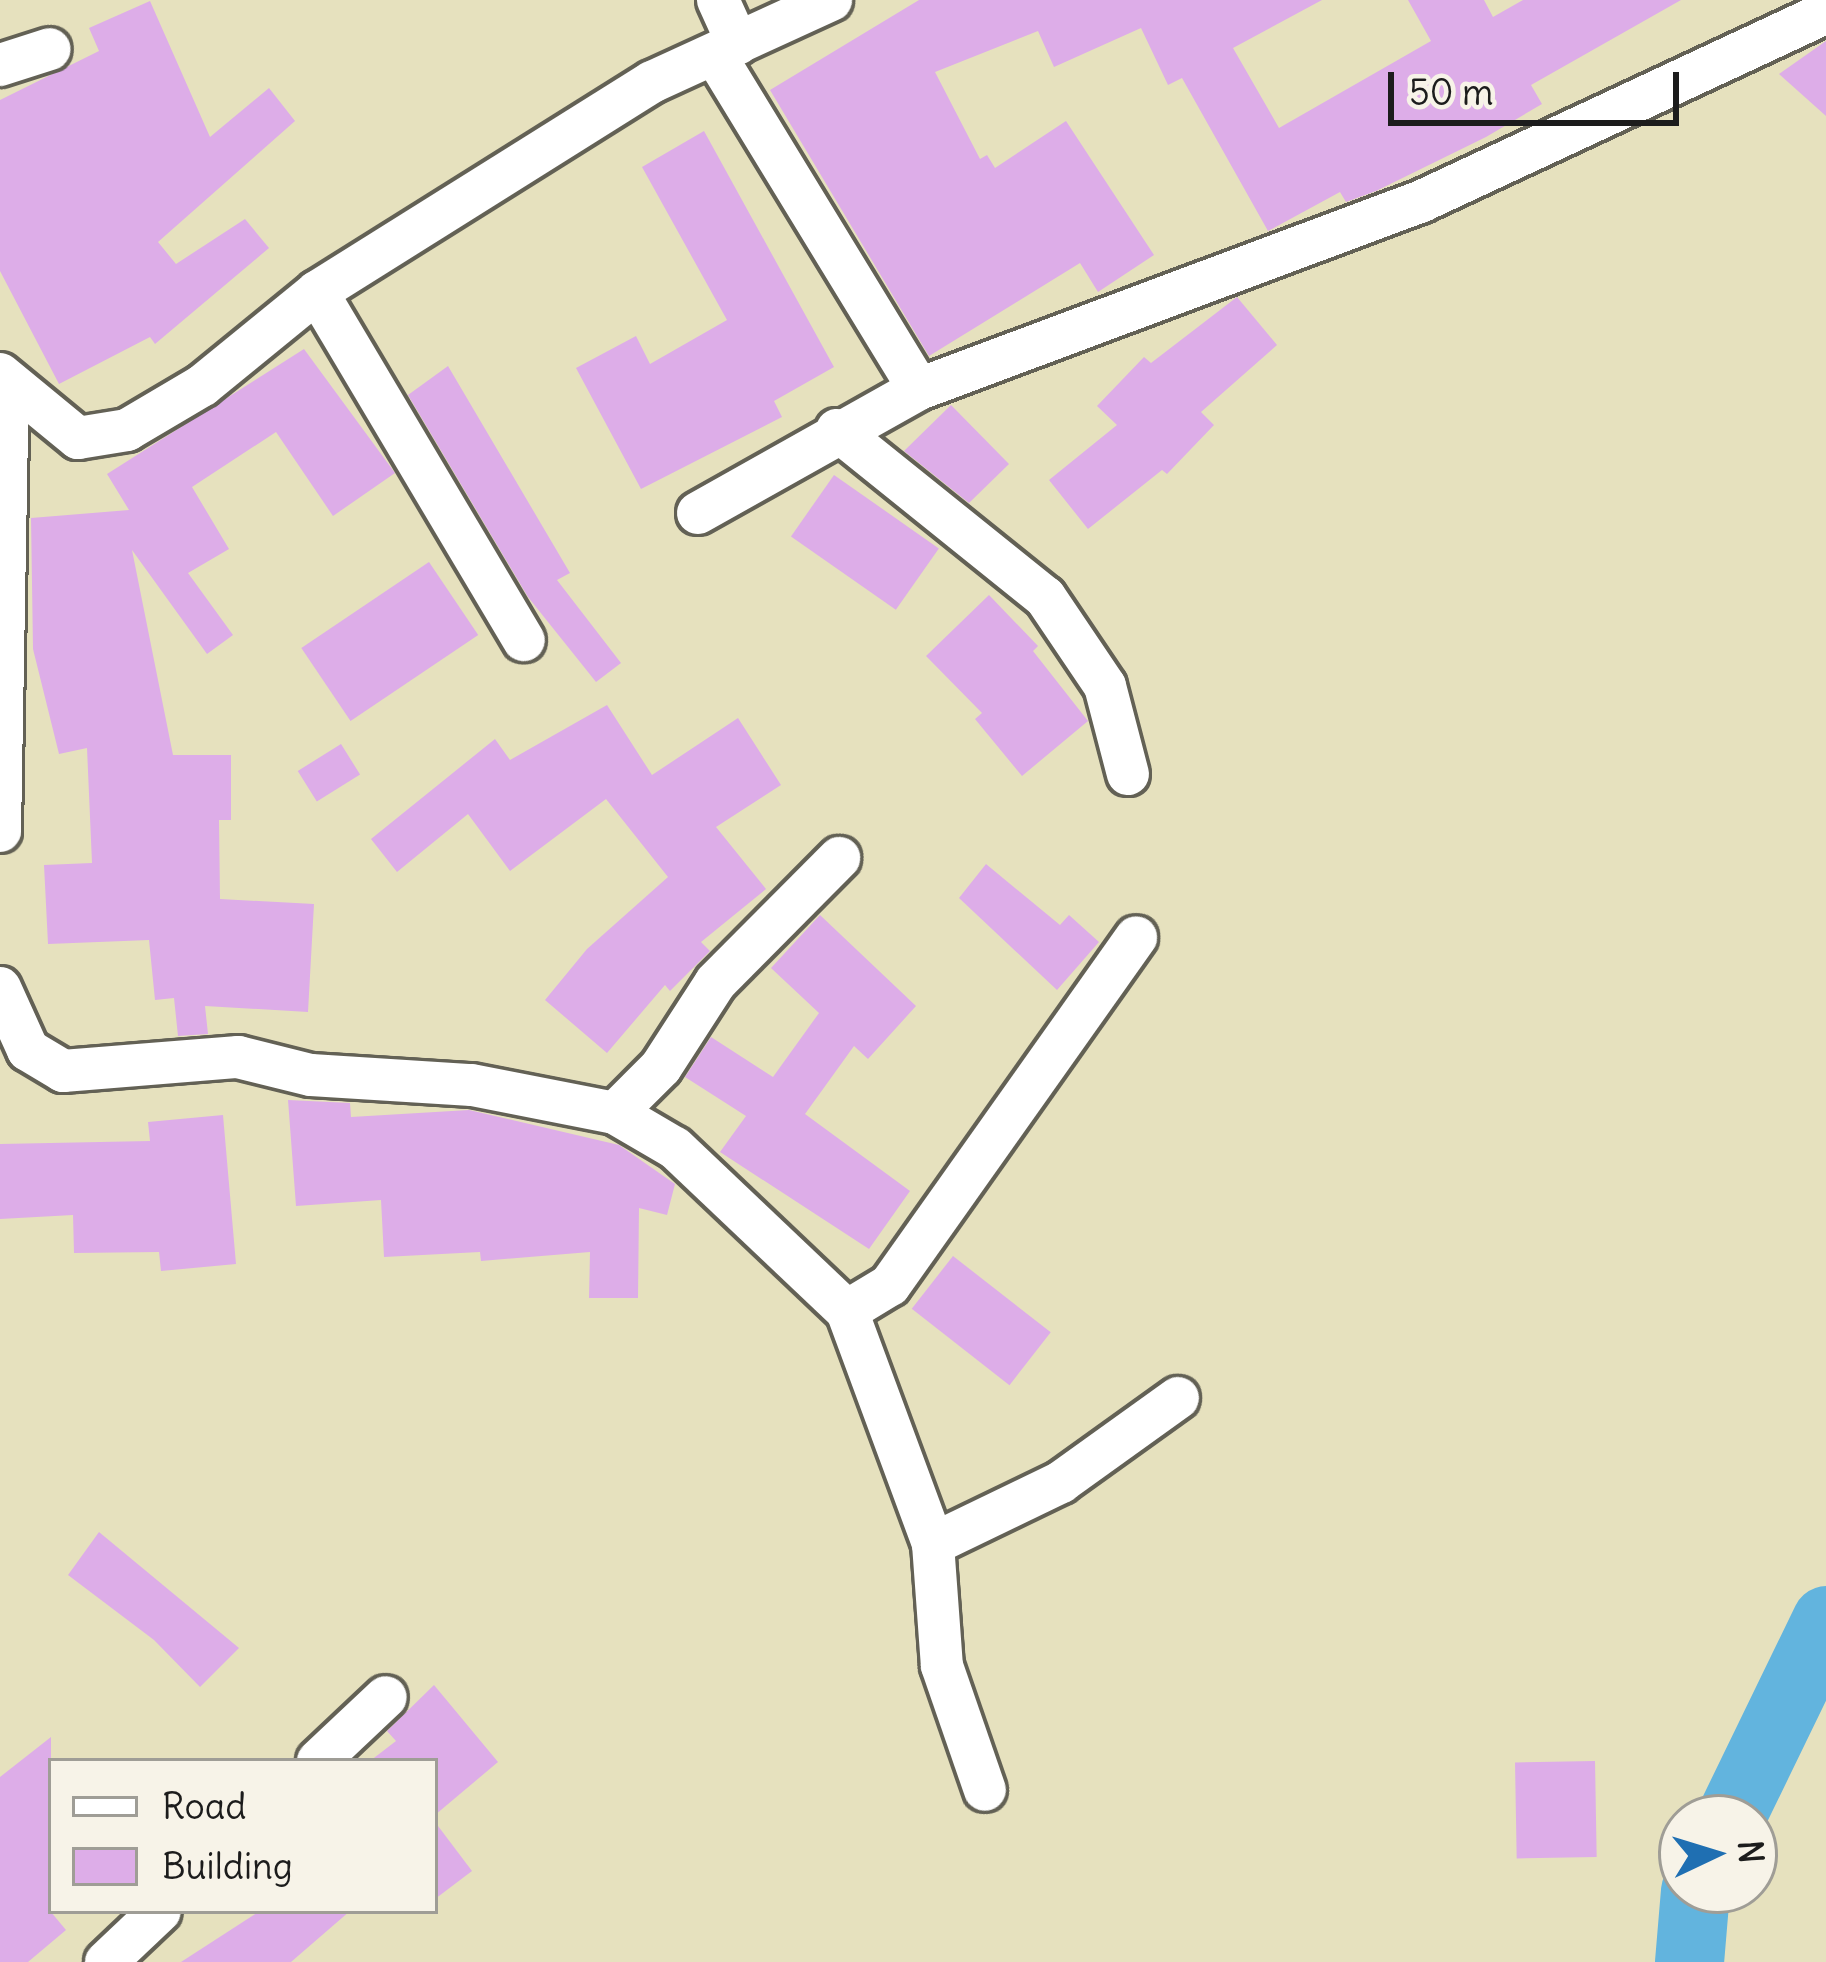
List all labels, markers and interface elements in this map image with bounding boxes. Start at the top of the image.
scale bar [1394,48,1685,122]
text: 50 m [1409,70,1494,115]
legend [48,1758,438,1914]
text: Road [162,1784,246,1829]
north arrow [1658,1794,1778,1914]
text: N [1729,1839,1773,1865]
text: Building [162,1844,293,1889]

